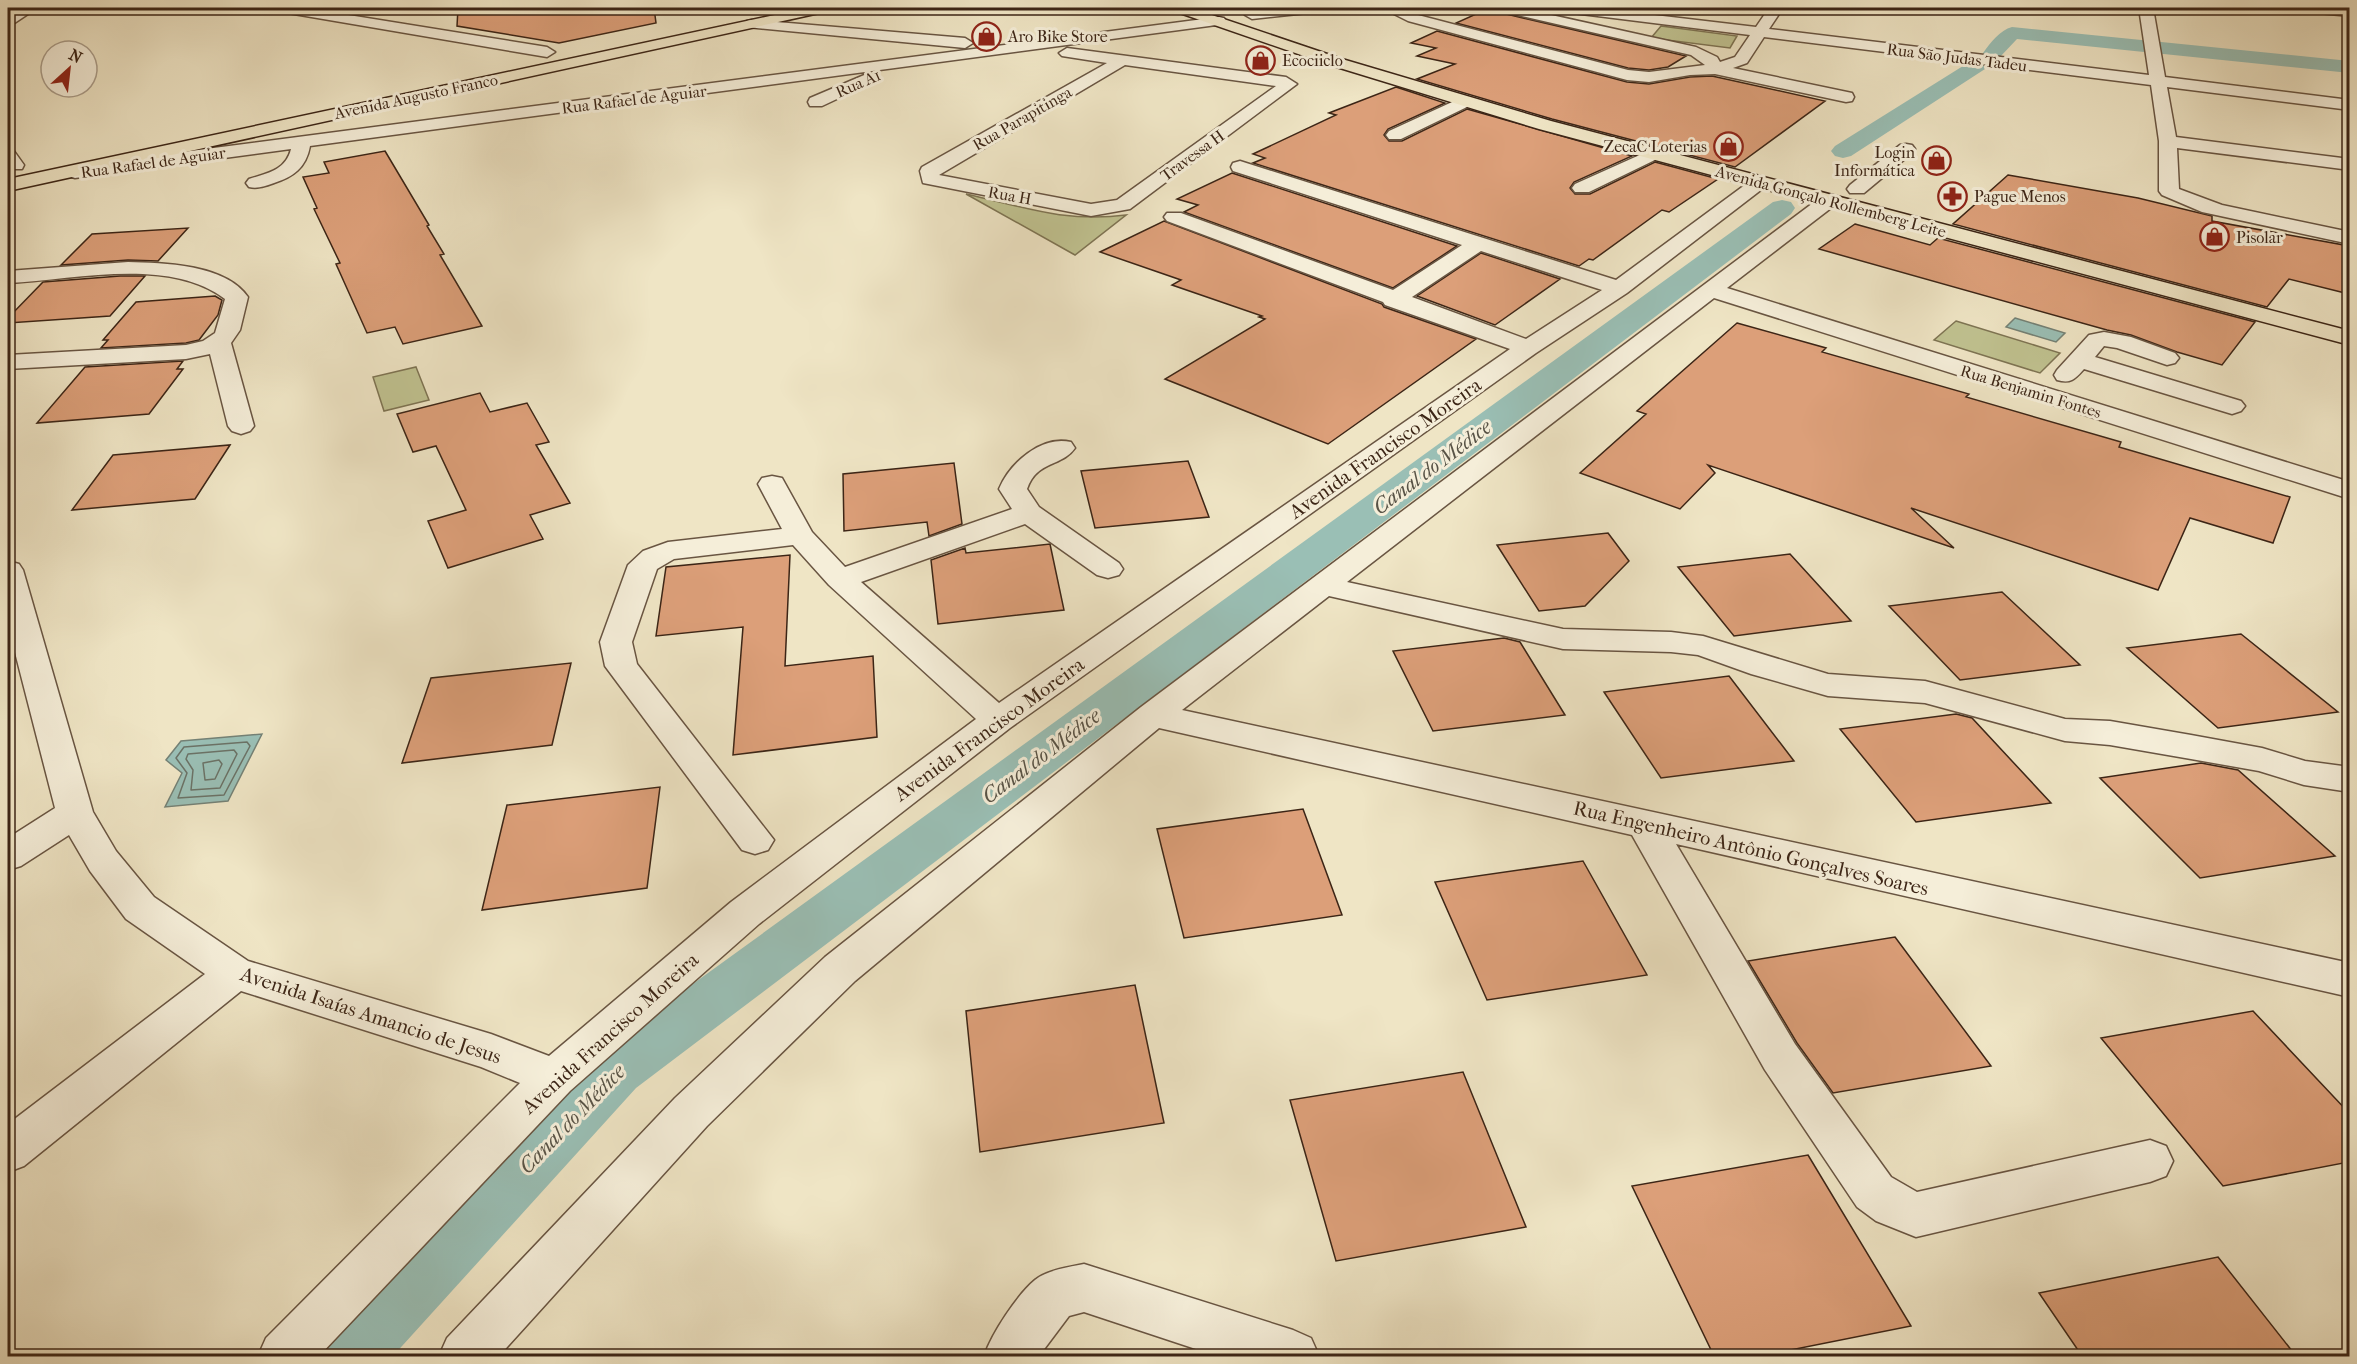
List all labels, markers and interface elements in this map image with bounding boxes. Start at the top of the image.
shop icon: Aro Bike Store [971,20,1003,52]
place label: Aro Bike Store [1007,27,1108,46]
north arrow [39,39,99,99]
street label: Rua São Judas Tadeu [1886,39,2028,76]
shop icon: Ecociiclo [1245,44,1277,76]
text: N [66,45,86,68]
place label: Ecociiclo [1282,51,1343,70]
street label: Rua A1 [833,65,884,102]
street label: Avenida Augusto Franco [332,70,500,123]
street label: Rua Rafael de Aguiar [560,81,708,118]
street label: Rua Parapitinga [969,82,1076,154]
street label: Travessa H [1157,126,1228,185]
shop icon: ZecaC Loterias [1712,130,1744,162]
place label: ZecaC Loterias [1603,137,1707,156]
street label: Rua Rafael de Aguiar [79,143,227,182]
place label: Login Informática [1834,143,1916,180]
shop icon: Login Informática [1920,145,1952,177]
street label: Avenida Gonçalo Rollemberg Leite [1712,161,1948,241]
pharmacy icon: Pague Menos [1937,180,1969,212]
street label: Rua H [987,182,1034,209]
place label: Pague Menos [1974,187,2066,206]
shop icon: Pisolar [2199,221,2231,253]
place label: Pisolar [2236,228,2283,247]
street label: Rua Benjamin Fontes [1958,361,2104,422]
street label: Avenida Francisco Moreira [1284,373,1486,524]
water label: Canal do Médice [1368,414,1496,519]
street label: Avenida Francisco Moreira [889,652,1089,807]
water label: Canal do Médice [977,703,1105,808]
street label: Rua Engenheiro Antônio Gonçalves Soares [1571,796,1931,901]
street label: Avenida Francisco Moreira [517,948,704,1119]
street label: Avenida Isaías Amancio de Jesus [237,962,504,1069]
water label: Canal do Médice [514,1059,630,1178]

